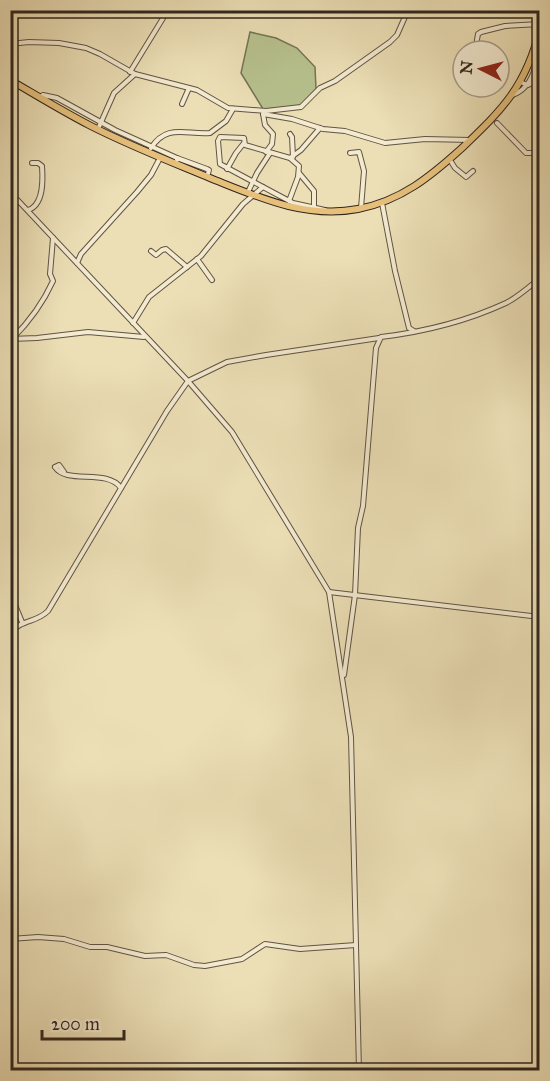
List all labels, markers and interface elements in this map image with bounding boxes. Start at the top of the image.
north arrow [451,39,511,99]
text: N [456,59,477,75]
scale bar [42,1003,124,1041]
text: 200 m [51,1013,100,1035]

